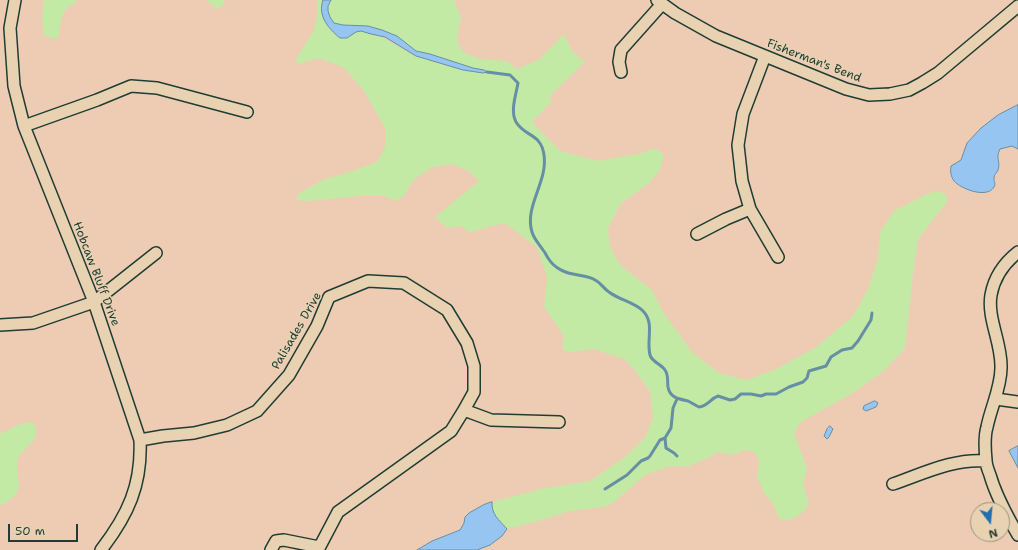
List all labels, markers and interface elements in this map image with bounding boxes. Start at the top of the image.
street label: Fisherman's Bend [765,36,863,86]
street label: Hobcaw Bluff Drive [69,220,123,328]
street label: Palisades Drive [269,290,325,372]
north arrow [970,502,1010,542]
scale bar [10,516,80,542]
text: 50 m [15,523,45,539]
text: N [987,525,999,541]

